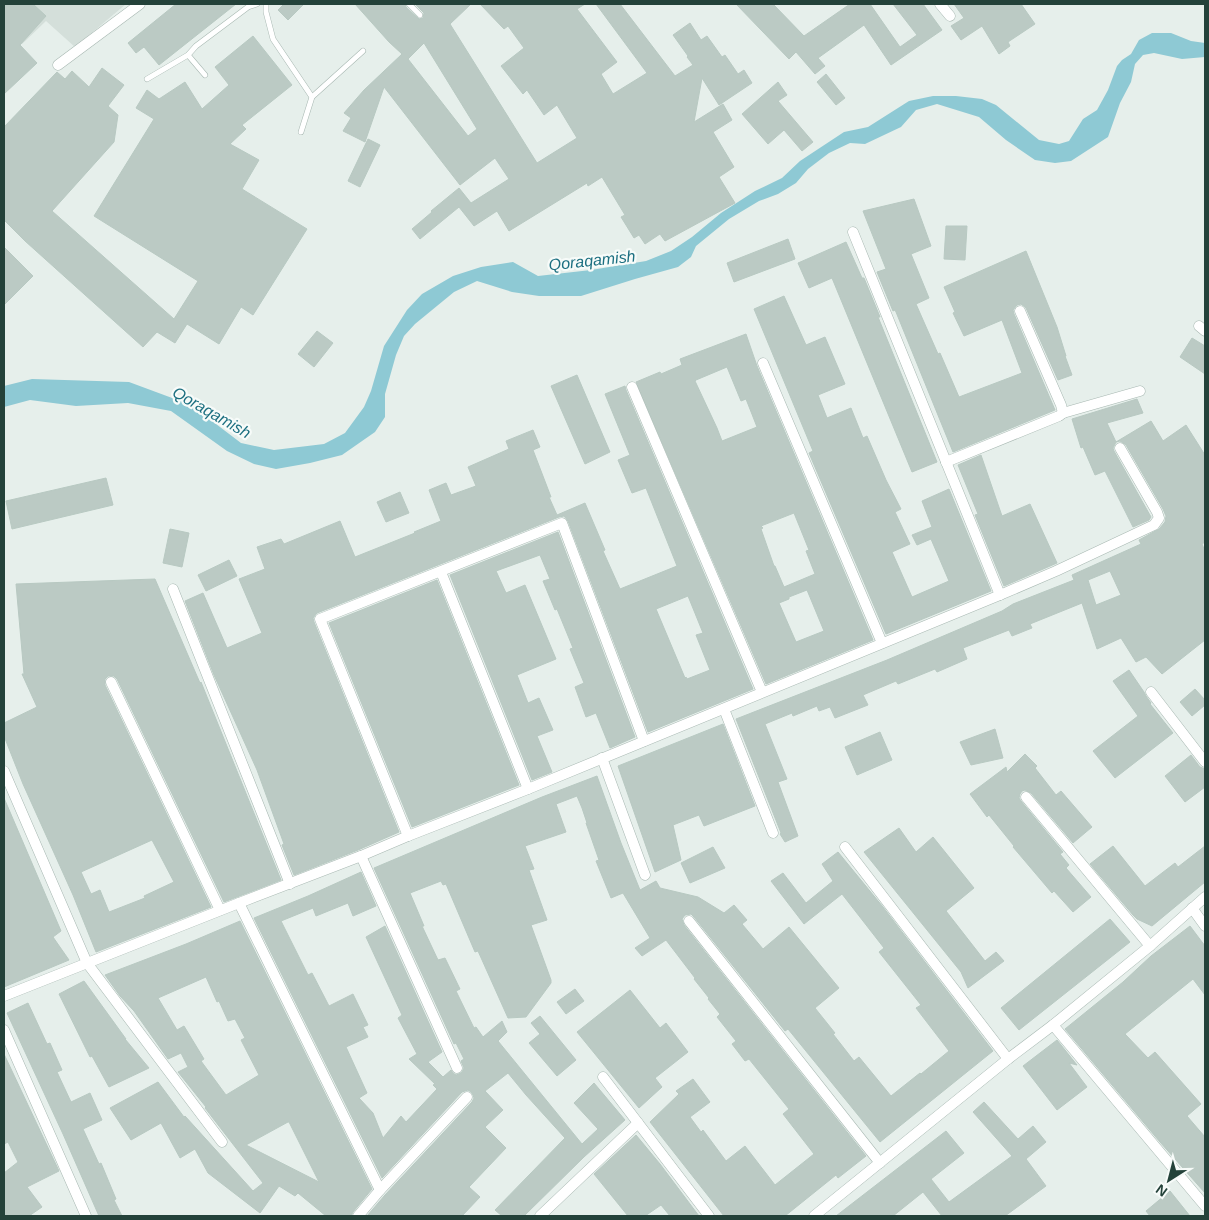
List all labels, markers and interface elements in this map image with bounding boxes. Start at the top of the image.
water label: Qoraqamish [548,247,636,274]
water label: Qoraqamish [170,383,254,442]
north arrow [1144,1155,1194,1205]
text: N [1153,1181,1170,1200]

